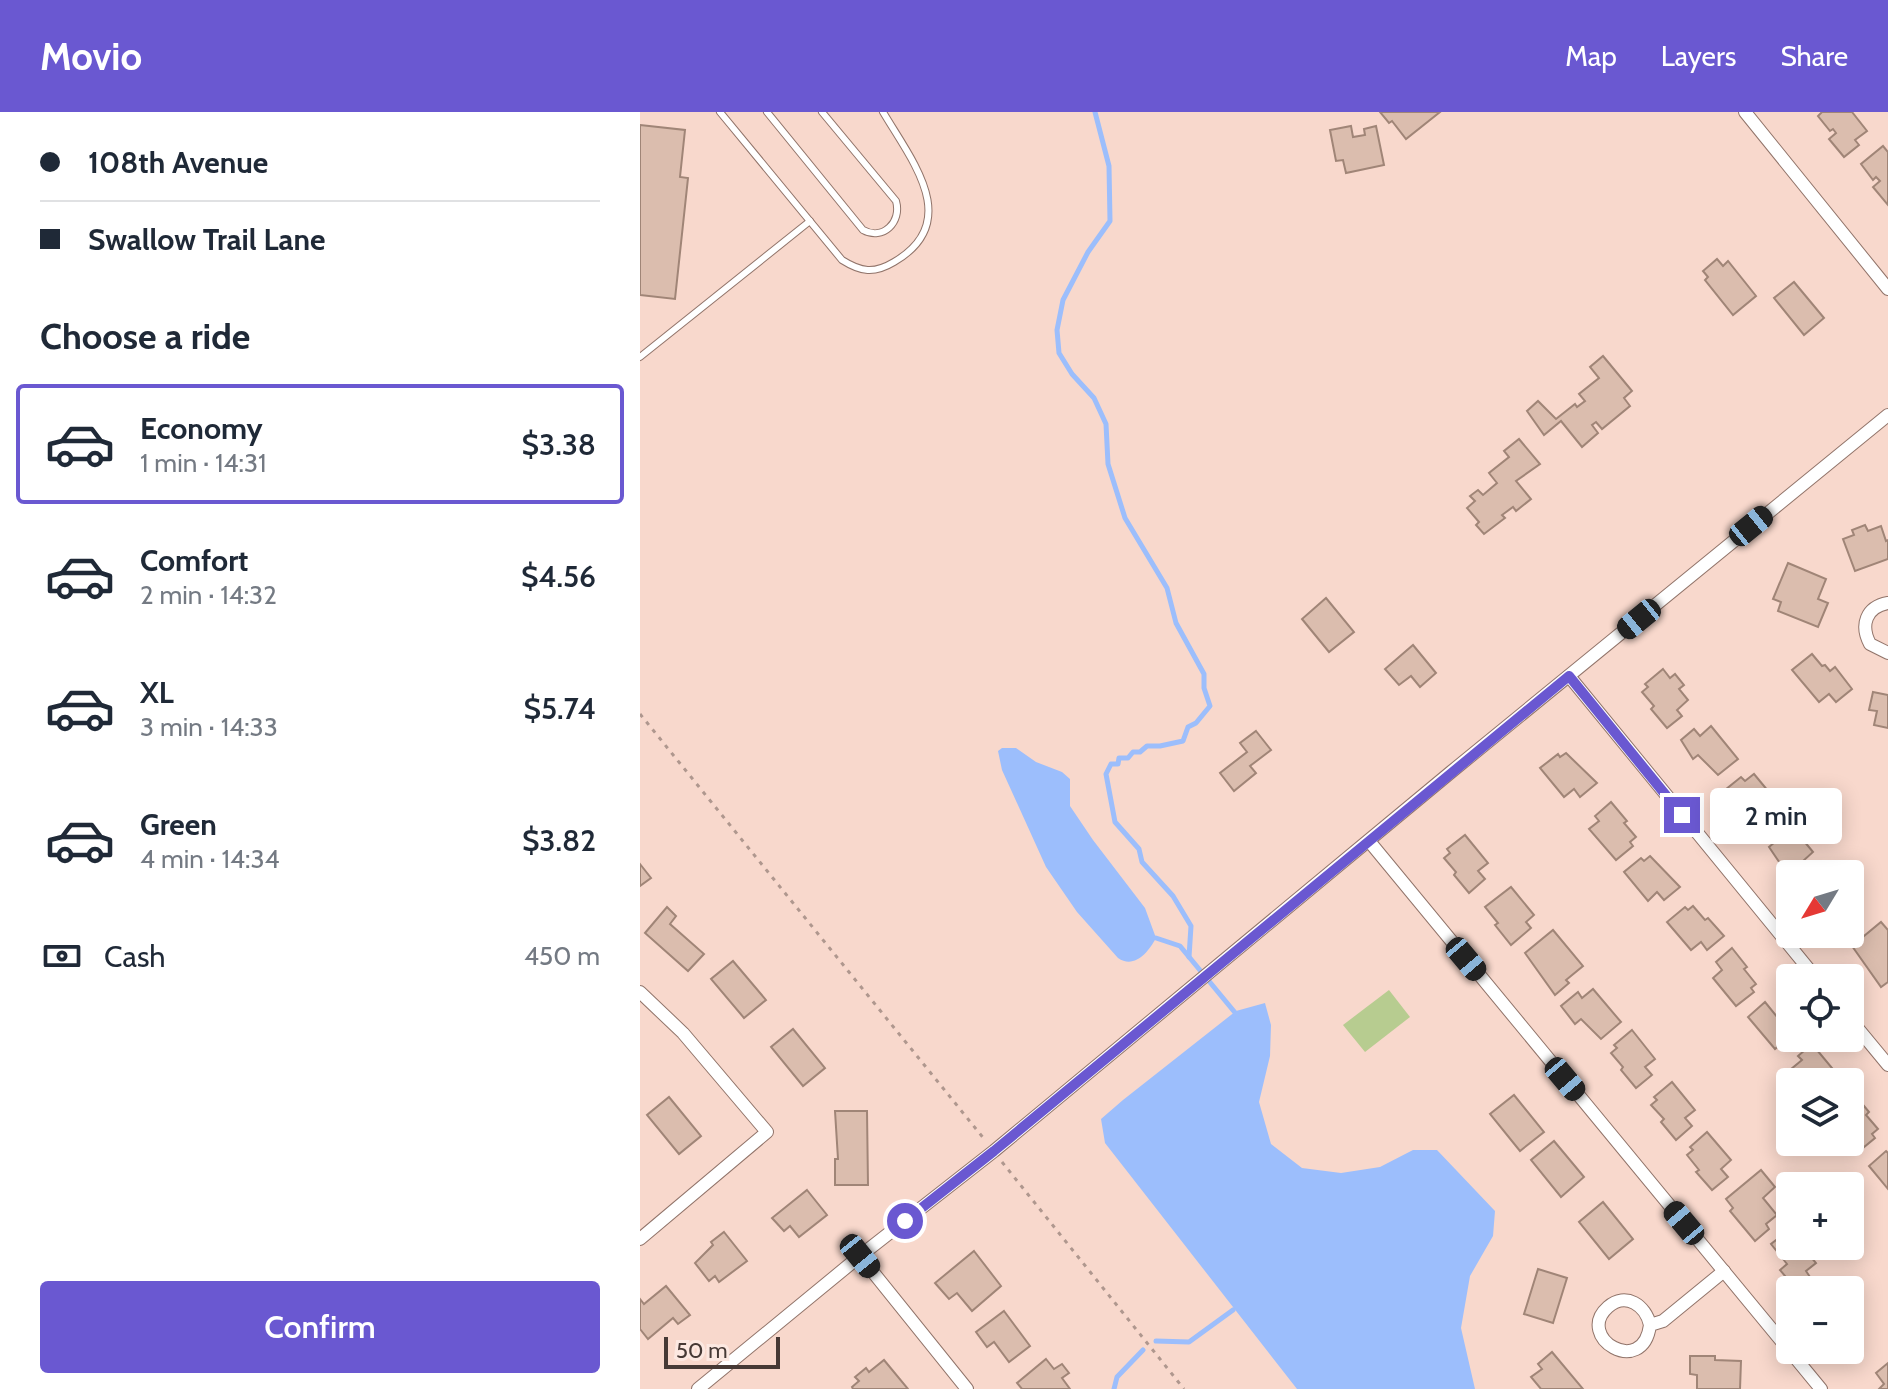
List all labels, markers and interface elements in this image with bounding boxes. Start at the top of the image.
text: Movio [40,33,142,80]
text: Map [1565,39,1617,73]
text: Layers [1661,39,1736,73]
text: Share [1780,39,1848,73]
text: 108th Avenue [88,144,268,181]
text: Swallow Trail Lane [88,221,325,258]
text: Choose a ride [40,314,250,358]
icon: car [44,408,116,480]
text: Economy [140,410,263,447]
text: $3.38 [522,426,596,463]
text: 1 min · 14:31 [140,447,267,479]
car [1725,502,1777,550]
icon: car [44,540,116,612]
text: Comfort [140,542,248,579]
text: $4.56 [521,558,596,595]
text: 2 min · 14:32 [140,579,277,611]
car [1613,595,1665,643]
icon: car [44,672,116,744]
text: XL [140,674,174,711]
text: $5.74 [524,690,596,727]
text: 3 min · 14:33 [140,711,278,743]
callout: 2 min [1710,787,1842,843]
route end [1664,797,1700,833]
text: 2 min [1745,800,1807,832]
icon: car [44,804,116,876]
text: Green [140,806,217,843]
text: $3.82 [522,822,596,859]
text: 4 min · 14:34 [140,843,280,875]
north arrow [1776,860,1864,948]
map controls [1776,860,1864,1364]
car [1441,933,1491,985]
icon: cash [40,934,84,978]
text: Cash [104,938,166,975]
text: 450 m [524,940,600,972]
button: locate [1776,964,1864,1052]
car [1540,1053,1590,1105]
button: layers [1776,1068,1864,1156]
button: + [1776,1172,1864,1260]
car [1659,1197,1709,1249]
route start [887,1203,923,1239]
car [836,1230,884,1282]
button: − [1776,1276,1864,1364]
button: Confirm [40,1281,600,1373]
scale bar [664,1333,780,1369]
text: 50 m [676,1337,728,1364]

